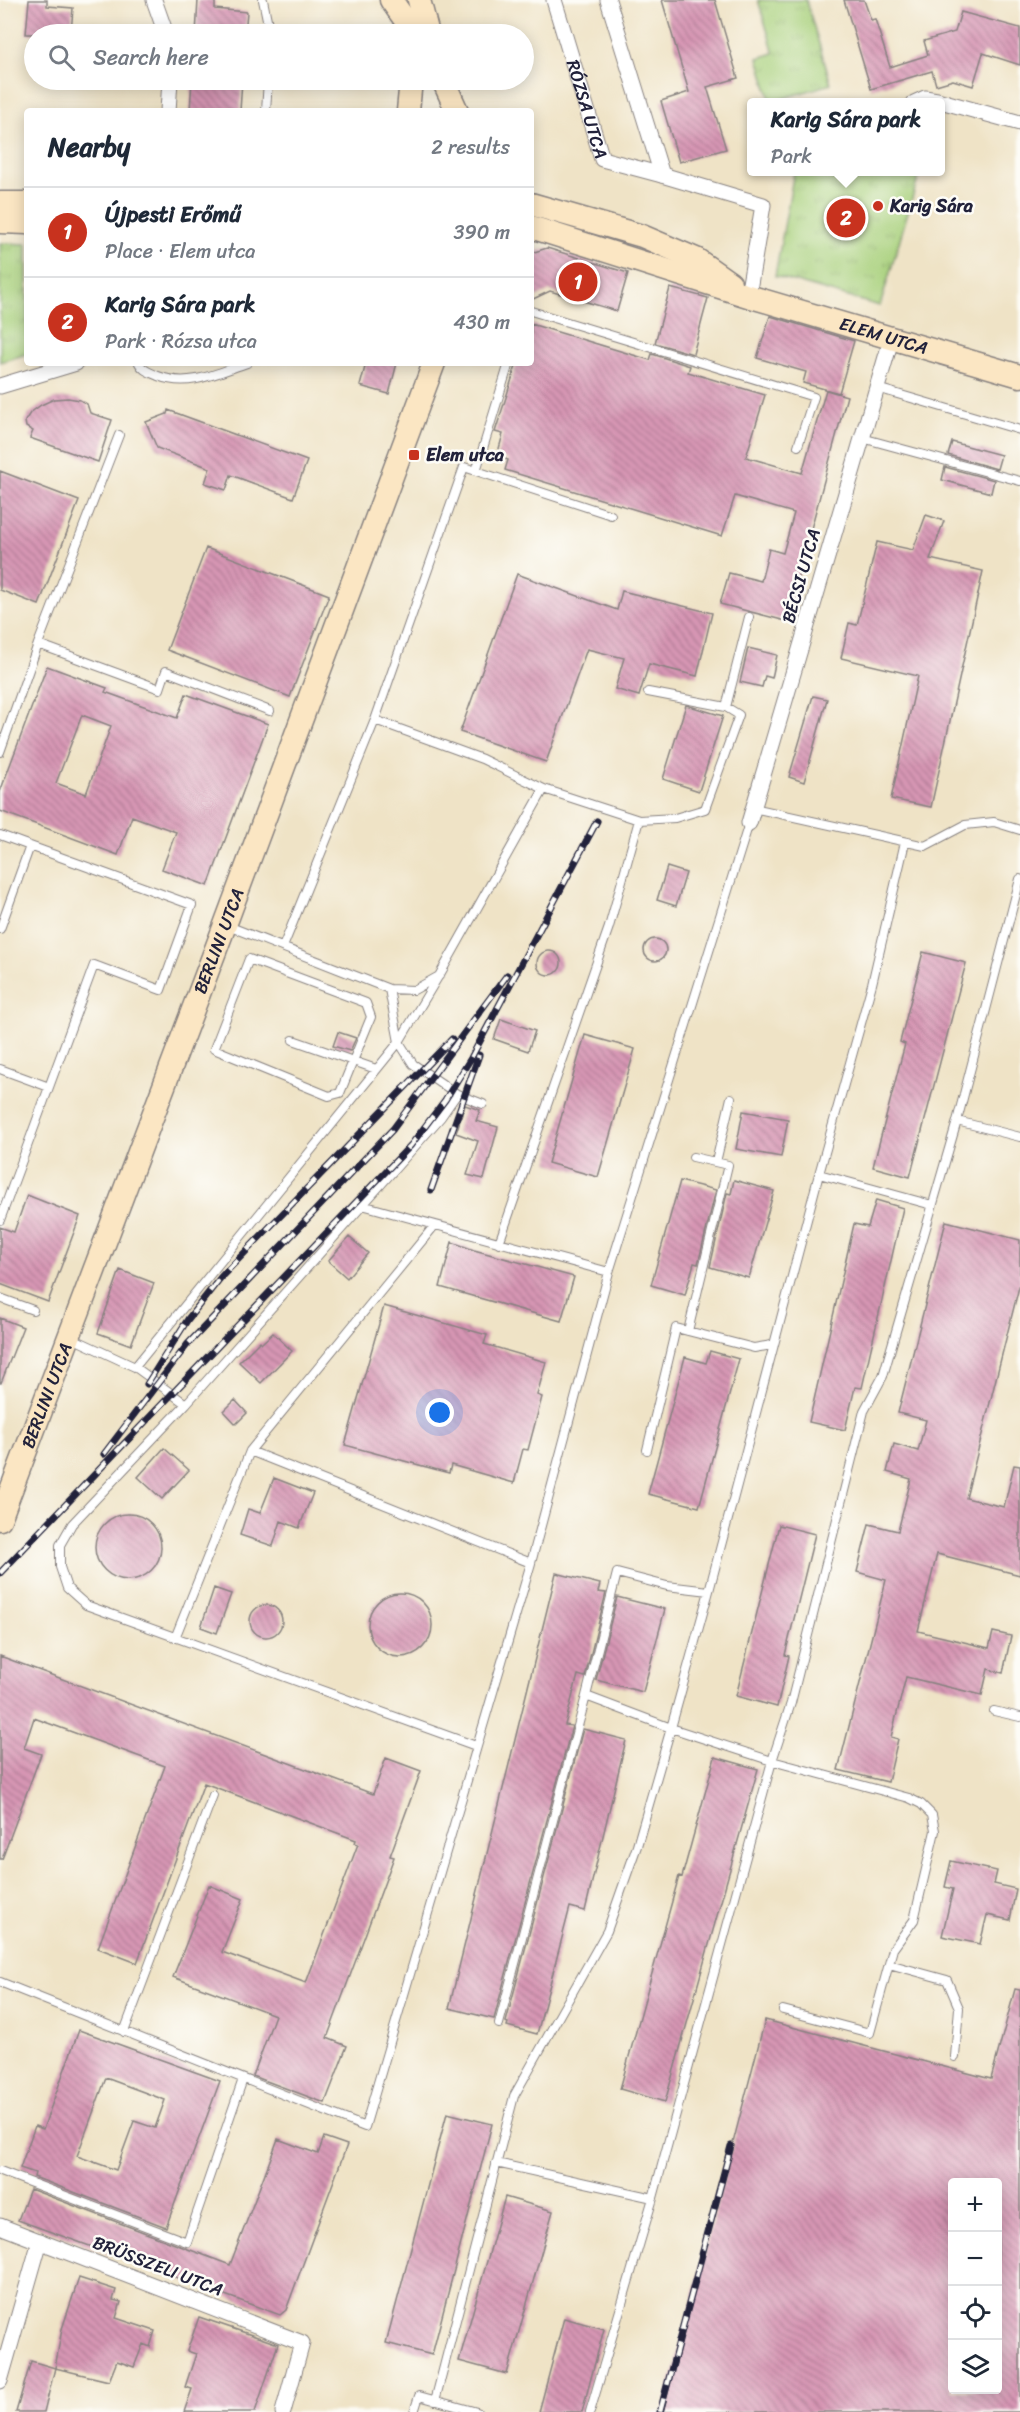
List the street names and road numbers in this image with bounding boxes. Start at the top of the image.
street label: RÓZSA UTCA [557,56,617,163]
street label: ELEM UTCA [835,308,932,364]
street label: BÉCSI UTCA [772,525,830,627]
street label: BERLINI UTCA [184,883,253,999]
street label: BERLINI UTCA [12,1338,81,1453]
street label: BRÜSSZELI UTCA [88,2226,228,2306]

